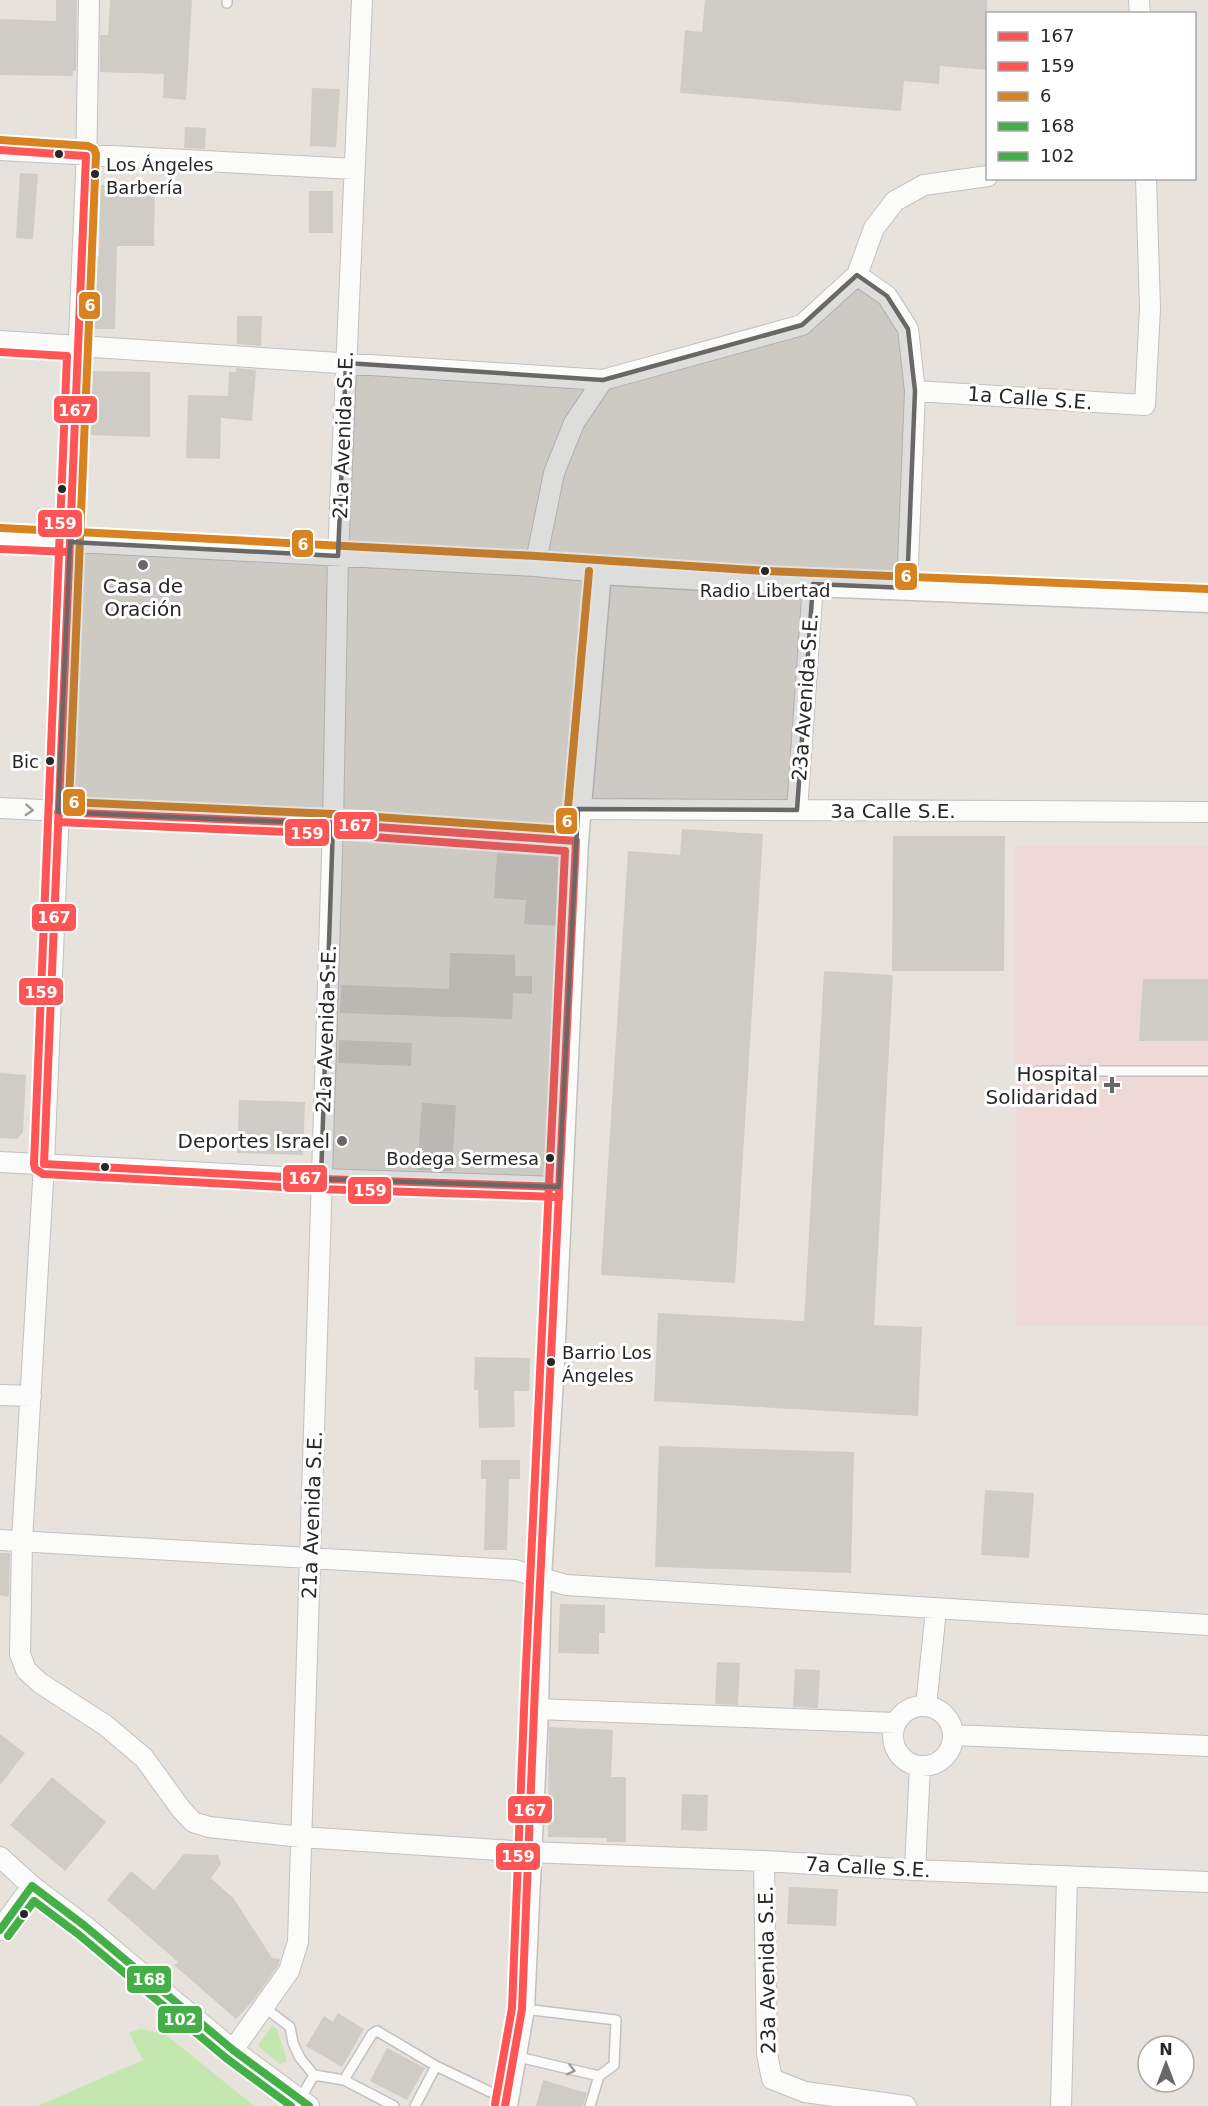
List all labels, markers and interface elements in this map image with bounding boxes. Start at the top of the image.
legend [986,12,1196,180]
text: 167 [1040,25,1074,46]
text: 159 [1040,55,1074,76]
text: 6 [1040,85,1051,106]
text: 168 [1040,115,1074,136]
text: 102 [1040,145,1074,166]
unlabelled marker [53,148,65,160]
place label: Los Ángeles Barbería [106,154,214,198]
marker: Los Ángeles Barbería [89,168,101,180]
line badge: 6 [78,291,101,320]
text: 6 [84,296,96,315]
street label: 21a Avenida S.E. [328,350,358,520]
street label: 1a Calle S.E. [967,382,1093,414]
line badge: 167 [53,395,98,424]
text: 167 [58,401,92,420]
unlabelled marker [56,483,68,495]
line badge: 159 [37,509,83,538]
text: 159 [43,514,77,533]
line badge: 6 [291,529,314,558]
text: 6 [297,535,309,554]
marker: Casa de Oración [136,558,150,572]
line badge: 6 [894,562,918,591]
marker: Radio Libertad [759,565,771,577]
text: 6 [900,567,912,586]
place label: Casa de Oración [103,574,183,621]
place label: Radio Libertad [700,580,830,601]
street label: 23a Avenida S.E. [787,612,823,782]
place label: Bic [12,751,39,772]
marker: Bic [44,755,56,767]
line badge: 6 [62,788,86,817]
text: 6 [68,793,80,812]
street label: 3a Calle S.E. [830,799,956,823]
one-way arrow [25,803,34,816]
line badge: 6 [555,807,578,835]
line badge: 167 [333,811,378,840]
text: 6 [561,812,573,831]
text: 167 [338,816,372,835]
line badge: 159 [284,818,330,847]
text: 159 [290,824,324,843]
line badge: 167 [31,903,77,932]
text: 167 [37,908,71,927]
street label: 21a Avenida S.E. [311,944,341,1114]
line badge: 159 [18,977,64,1006]
text: 159 [24,983,58,1002]
place label: Hospital Solidaridad [986,1062,1098,1109]
marker: Hospital Solidaridad [1103,1076,1121,1094]
place label: Deportes Israel [178,1129,330,1153]
marker: Deportes Israel [335,1134,349,1148]
place label: Bodega Sermesa [386,1148,539,1169]
marker: Bodega Sermesa [544,1152,556,1164]
unlabelled marker [99,1161,111,1173]
line badge: 167 [282,1164,328,1193]
text: 167 [288,1169,322,1188]
line badge: 159 [347,1176,392,1205]
text: 159 [353,1181,387,1200]
place label: Barrio Los Ángeles [562,1342,652,1386]
marker: Barrio Los Ángeles [545,1356,557,1368]
street label: 21a Avenida S.E. [297,1430,327,1600]
line badge: 167 [507,1795,553,1824]
text: 167 [513,1801,547,1820]
line badge: 159 [495,1842,541,1871]
text: 159 [501,1847,535,1866]
street label: 7a Calle S.E. [805,1852,931,1882]
street label: 23a Avenida S.E. [754,1886,780,2054]
unlabelled marker [18,1908,30,1920]
line badge: 168 [126,1965,172,1994]
text: 168 [132,1970,166,1989]
line badge: 102 [157,2005,203,2034]
text: 102 [163,2010,197,2029]
north arrow [1136,2034,1196,2094]
text: N [1159,2040,1173,2059]
one-way arrow [566,2062,576,2075]

